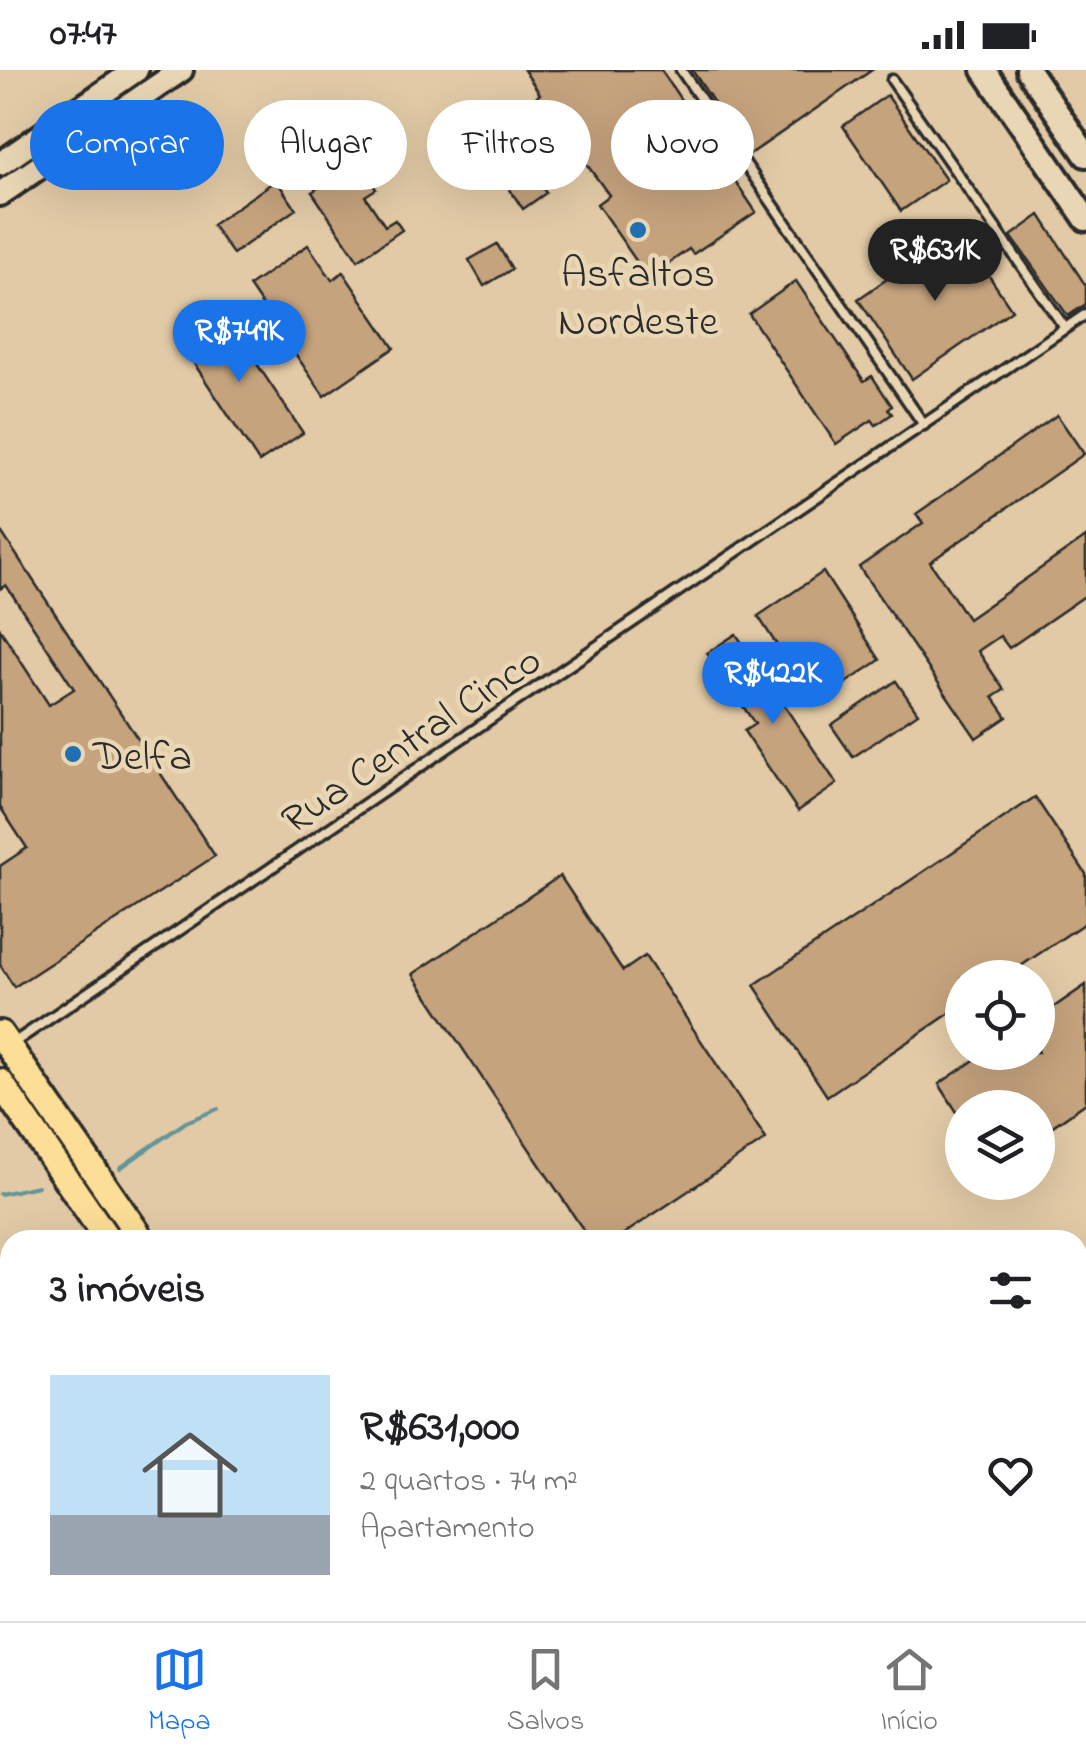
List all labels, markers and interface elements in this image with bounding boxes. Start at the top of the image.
text: 07:47 [50,7,117,63]
chip: Comprar [30,100,224,190]
chip: Alugar [244,100,407,190]
chip: Filtros [427,100,591,190]
chip: Novo [611,100,754,190]
marker: Asfaltos Nordeste [627,219,649,241]
pin: R$631K [854,219,1016,304]
text: R$631K [890,228,980,275]
place label: Asfaltos Nordeste [558,245,718,354]
pin: R$749K [158,300,320,385]
text: R$749K [195,309,283,356]
street label: Rua Central Cinco [270,632,555,851]
pin: R$422K [692,642,854,727]
text: R$422K [724,651,822,698]
place label: Delfa [92,728,192,789]
marker: Delfa [62,743,84,765]
map controls [945,960,1055,1200]
button: locate [945,960,1055,1070]
button: layers [945,1090,1055,1200]
text: 3 imóveis [50,1260,205,1321]
icon: filters [983,1263,1038,1318]
text: R$631,000 [360,1398,519,1459]
icon: home [130,1415,250,1535]
icon: heart [983,1448,1038,1503]
text: 2 quartos · 74 m² [360,1459,578,1506]
text: Apartamento [360,1506,535,1553]
tab: Mapa [148,1642,211,1743]
tab: Salvos [507,1642,584,1743]
tab: Início [880,1642,938,1743]

